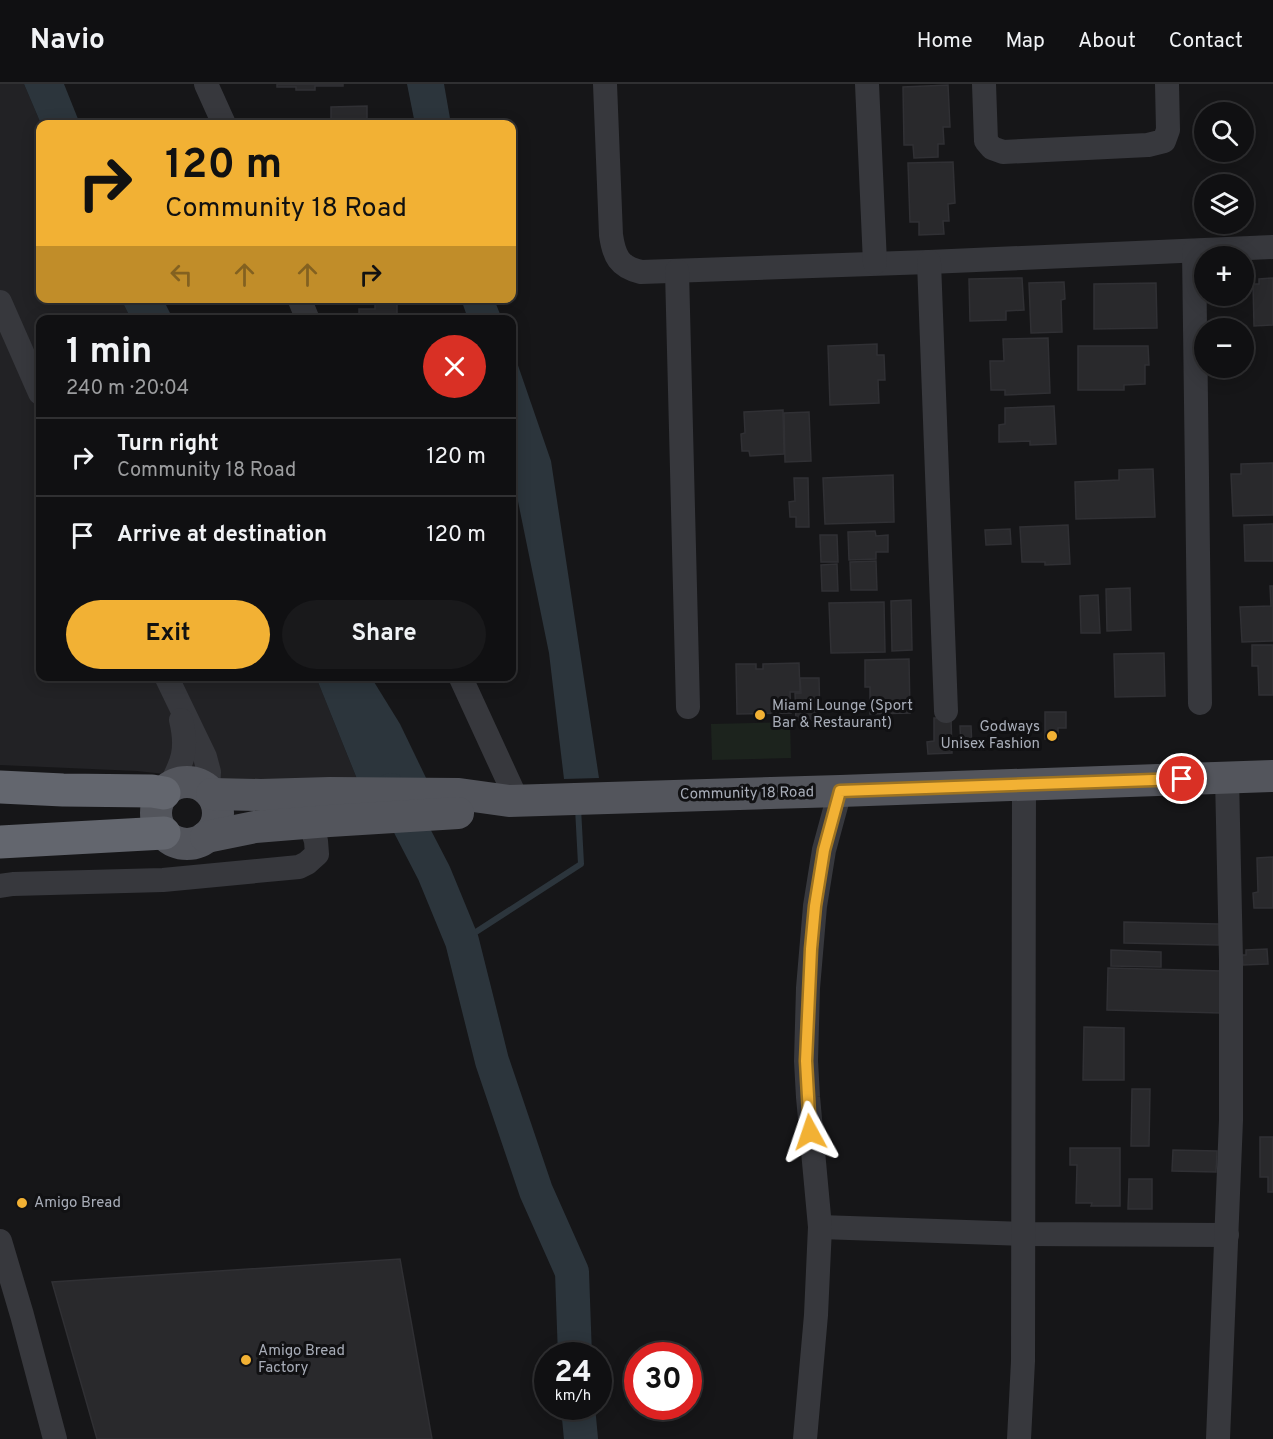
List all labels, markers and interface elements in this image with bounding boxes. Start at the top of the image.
text: Navio [30,23,105,59]
text: Home [917,28,973,55]
text: Map [1006,28,1045,55]
text: About [1078,28,1136,55]
text: Contact [1169,28,1243,55]
map controls [1194,102,1254,378]
button: search [1194,102,1254,162]
text: 120 m [165,140,282,193]
icon: right [66,144,144,222]
button: layers [1194,174,1254,234]
text: Community 18 Road [165,192,407,226]
button: + [1194,246,1254,306]
icon: left [165,258,198,291]
icon: ahead [228,258,261,291]
icon: ahead [291,258,324,291]
icon: right [354,258,387,291]
button: − [1194,318,1254,378]
text: 1 min [66,330,152,376]
button: close [423,335,486,398]
text: 240 m · 20:04 [66,376,189,402]
text: Turn right [117,431,219,458]
icon: right [66,441,99,474]
text: 120 m [426,444,486,471]
text: Community 18 Road [117,458,296,484]
icon: arrive [66,519,99,552]
text: Arrive at destination [117,522,327,549]
text: 120 m [426,522,486,549]
button: Exit [66,600,270,669]
button: Share [282,600,486,669]
place label: Miami Lounge (Sport Bar & Restaurant) [772,697,913,733]
marker: Miami Lounge (Sport Bar & Restaurant) [753,708,767,722]
place label: Godways Unisex Fashion [940,718,1040,754]
marker: Godways Unisex Fashion [1045,729,1059,743]
pin [1156,753,1207,804]
icon: arrive [1165,762,1198,795]
street label: Community 18 Road [680,783,814,805]
position arrow [778,1100,842,1164]
place label: Amigo Bread [34,1194,121,1213]
marker: Amigo Bread [15,1196,29,1210]
place label: Amigo Bread Factory [258,1342,345,1378]
speed limit sign: 30 [624,1342,702,1420]
marker: Amigo Bread Factory [239,1353,253,1367]
text: 24 [554,1355,592,1392]
text: km/h [555,1387,591,1406]

